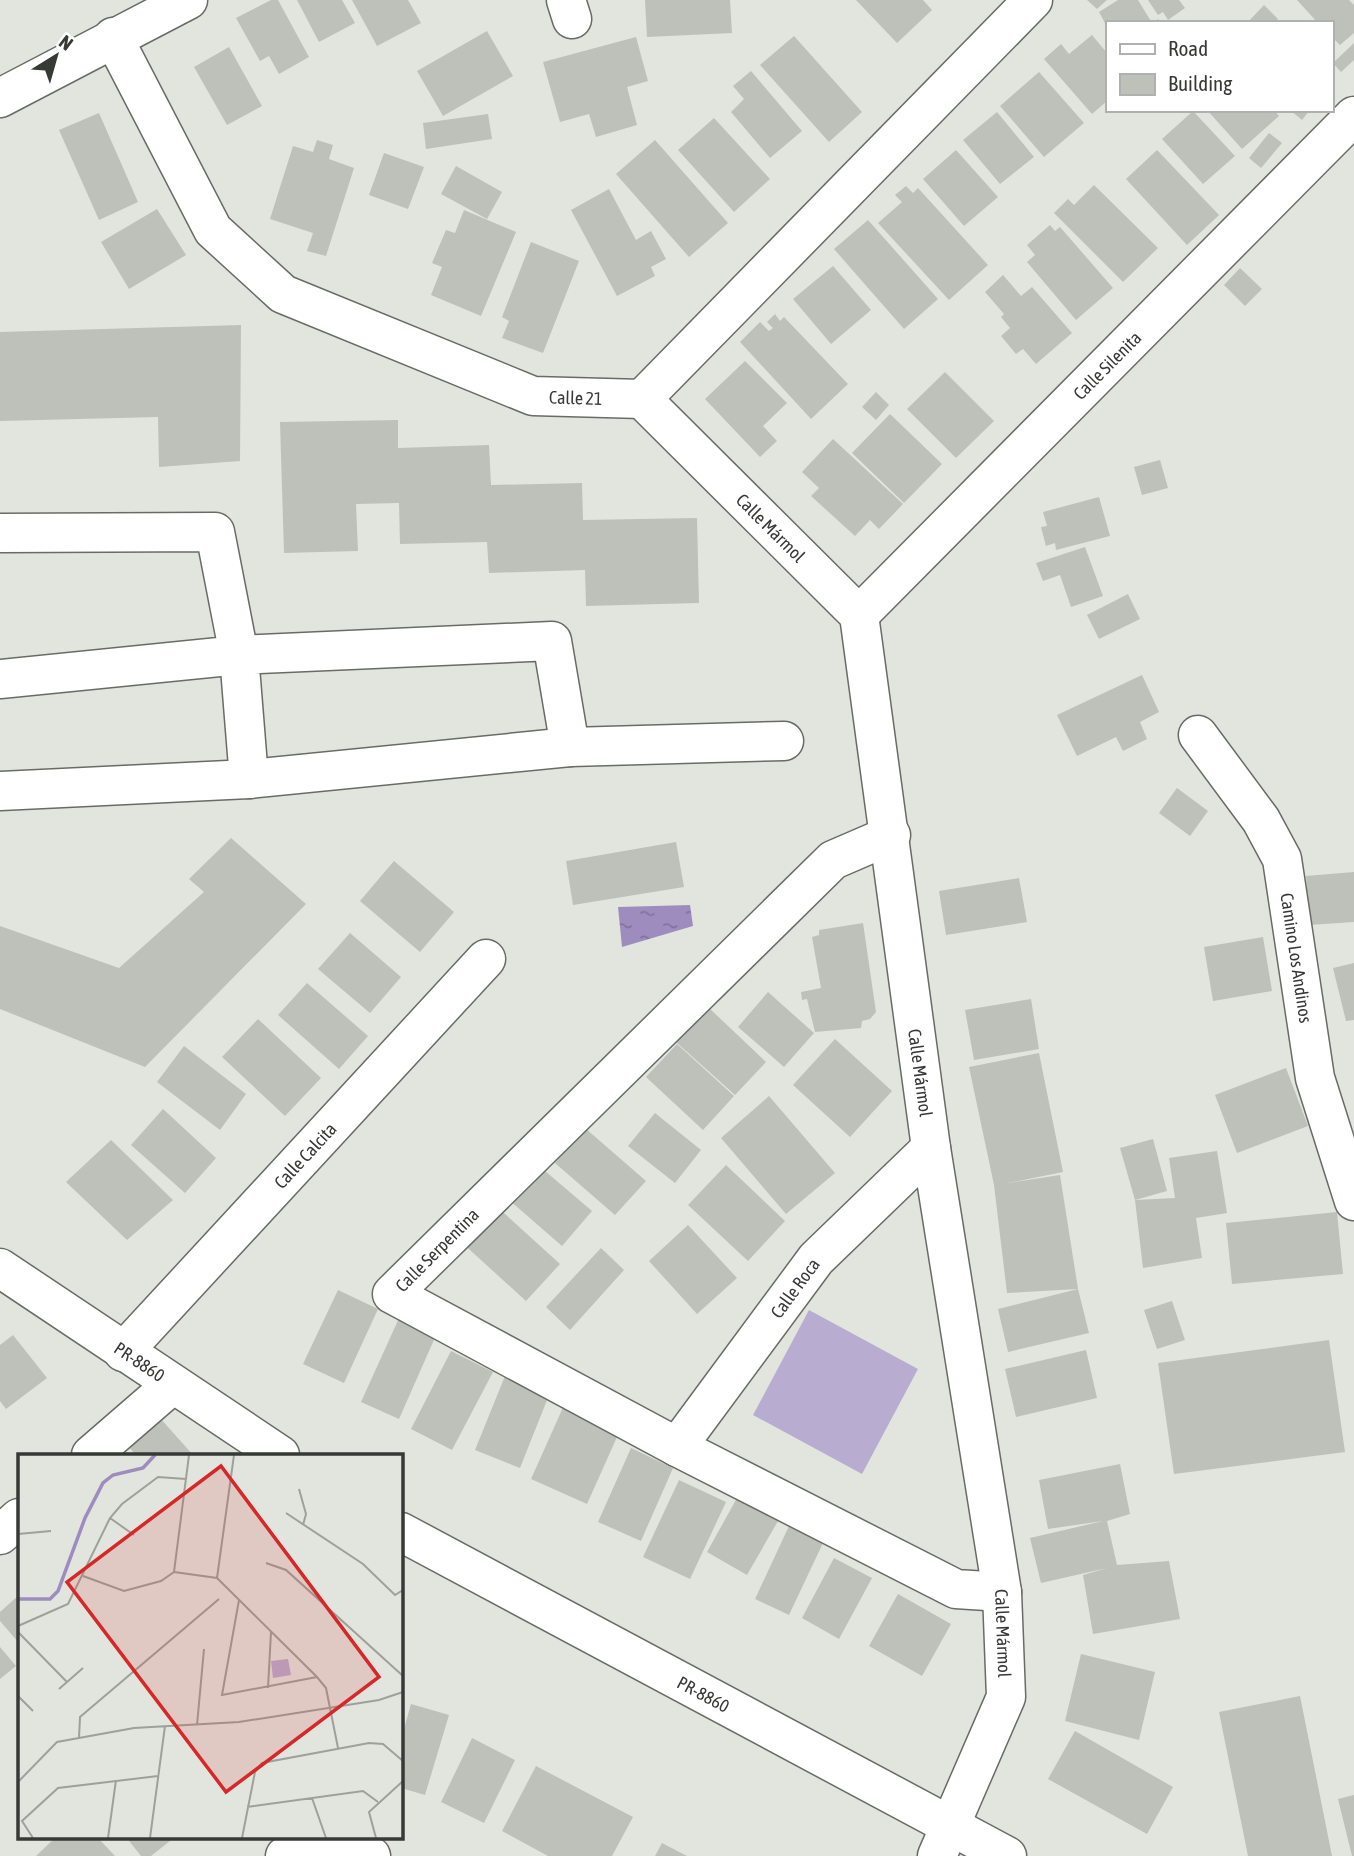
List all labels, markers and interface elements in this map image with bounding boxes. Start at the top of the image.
north arrow [21,21,91,91]
legend [1106,21,1333,112]
text: N [55,30,77,55]
text: Road [1168,36,1208,60]
text: Building [1168,71,1232,95]
street label: Calle Silenita [1069,327,1145,404]
street label: Calle 21 [549,386,603,408]
street label: Calle Mármol [732,489,810,566]
street label: Camino Los Andinos [1277,891,1317,1024]
street label: Calle Mármol [904,1027,937,1118]
street label: Calle Calcita [269,1118,340,1192]
street label: Calle Serpentina [391,1204,483,1296]
street label: Calle Roca [766,1254,824,1322]
street label: PR-8860 [111,1337,169,1386]
inset map [18,1454,402,1839]
street label: Calle Mármol [991,1589,1016,1678]
street label: PR-8860 [674,1671,733,1716]

